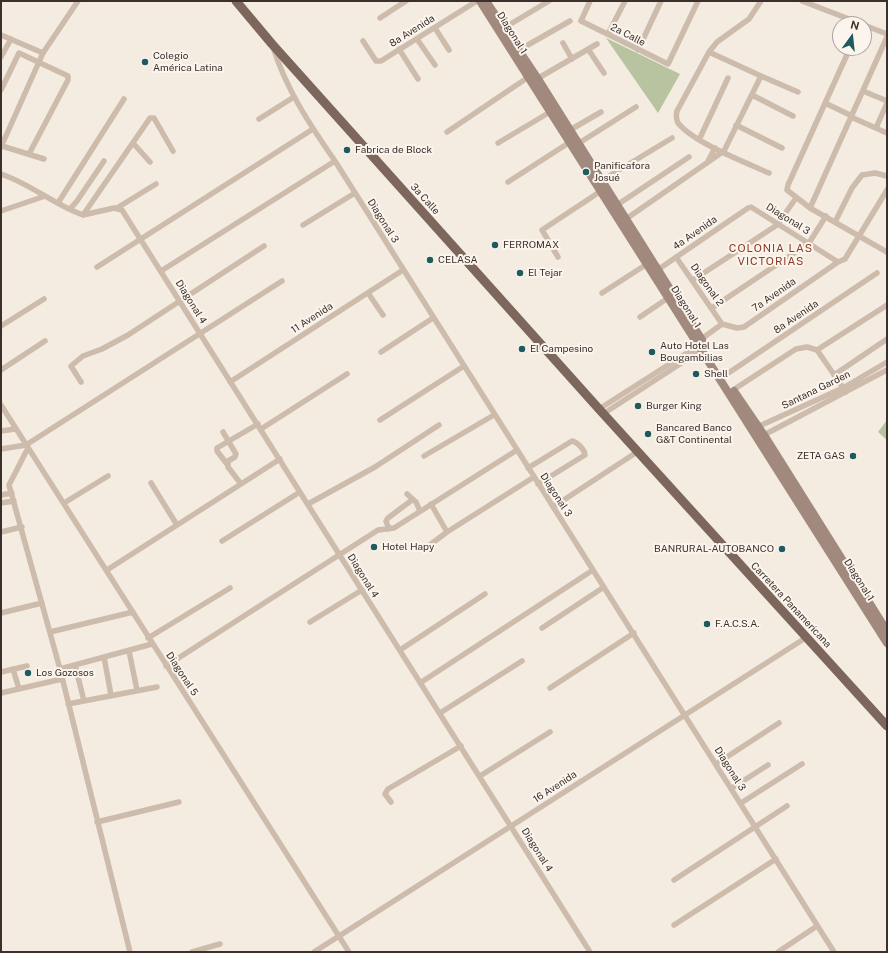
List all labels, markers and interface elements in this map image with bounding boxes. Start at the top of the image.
street label: Diagonal 1 [494,10,530,56]
street label: 8a Avenida [387,12,437,50]
north arrow [832,16,872,56]
text: N [849,18,861,32]
street label: 2a Calle [609,21,647,49]
place label: Colegio América Latina [153,50,223,74]
marker: Colegio América Latina [140,57,150,67]
place label: Fabrica de Block [355,144,432,156]
marker: Fabrica de Block [342,145,352,155]
place label: Panificafora Josué [594,160,650,184]
marker: Panificafora Josué [581,167,591,177]
street label: 3a Calle [408,181,442,217]
street label: Diagonal 3 [365,197,401,245]
street label: Diagonal 3 [764,201,812,237]
street label: 4a Avenida [671,213,719,253]
place label: FERROMAX [503,239,559,251]
marker: FERROMAX [490,240,500,250]
district label: COLONIA LAS VICTORIAS [729,242,813,268]
place label: CELASA [438,254,478,266]
marker: CELASA [425,255,435,265]
street label: Diagonal 2 [688,261,726,309]
place label: El Tejar [528,267,563,279]
marker: El Tejar [515,268,525,278]
street label: 7a Avenida [750,276,798,314]
street label: Diagonal 4 [173,278,209,326]
street label: Diagonal 1 [668,284,704,330]
street label: 8a Avenida [771,298,821,336]
street label: 11 Avenida [289,300,335,336]
place label: Auto Hotel Las Bougambilias [660,340,729,364]
place label: El Campesino [530,343,593,355]
marker: El Campesino [517,344,527,354]
marker: Auto Hotel Las Bougambilias [647,347,657,357]
place label: Shell [704,368,728,380]
street label: Santana Garden [780,368,852,412]
marker: Shell [691,369,701,379]
place label: Burger King [646,400,702,412]
marker: Burger King [633,401,643,411]
place label: Bancared Banco G&T Continental [656,422,732,446]
marker: Bancared Banco G&T Continental [643,429,653,439]
place label: ZETA GAS [797,450,845,462]
marker: ZETA GAS [848,451,858,461]
street label: Diagonal 3 [537,471,575,519]
place label: Hotel Hapy [382,541,434,553]
marker: Hotel Hapy [369,542,379,552]
place label: BANRURAL-AUTOBANCO [654,543,774,555]
marker: BANRURAL-AUTOBANCO [777,544,787,554]
street label: Diagonal 4 [345,552,381,600]
street label: Diagonal 1 [841,557,877,603]
street label: Carretera Panamericana [748,560,834,650]
place label: F.A.C.S.A. [715,618,760,630]
marker: F.A.C.S.A. [702,619,712,629]
street label: Diagonal 5 [163,650,201,698]
place label: Los Gozosos [36,667,94,679]
marker: Los Gozosos [23,668,33,678]
street label: Diagonal 3 [712,745,748,793]
street label: 16 Avenida [531,768,579,806]
street label: Diagonal 4 [519,826,555,874]

